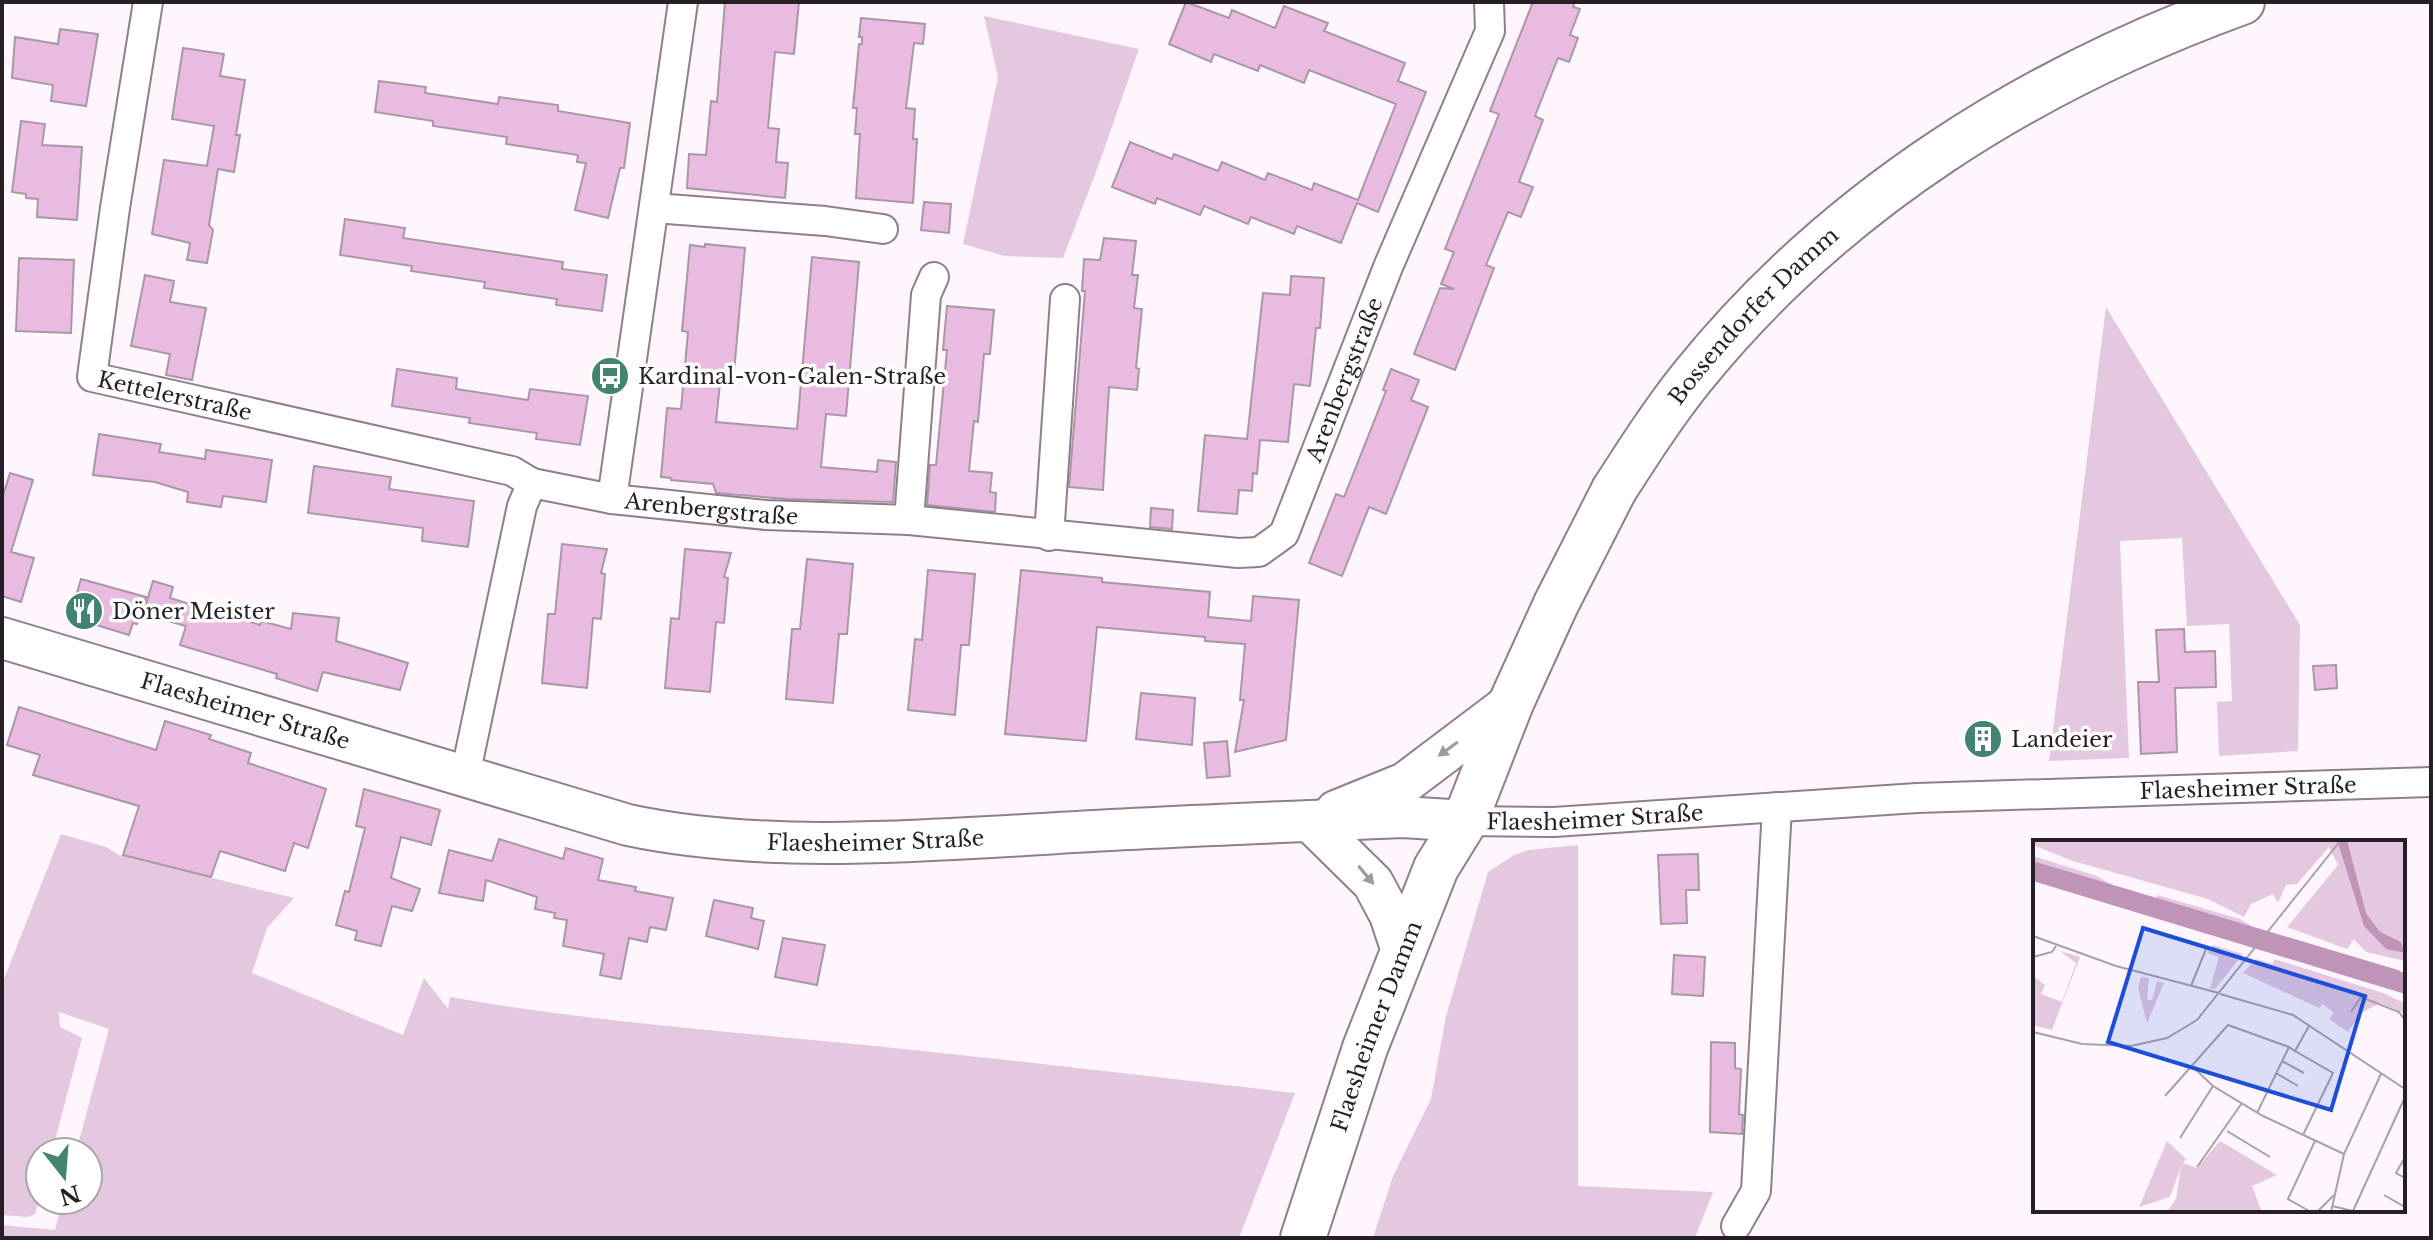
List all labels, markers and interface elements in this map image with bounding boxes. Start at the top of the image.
street label: Bossendorfer Damm [1662,221,1844,410]
street label: Arenbergstraße [1300,294,1388,467]
bus stop icon: Kardinal-von-Galen-Straße [589,355,631,397]
place label: Kardinal-von-Galen-Straße [638,363,946,390]
street label: Kettelerstraße [95,365,255,426]
street label: Arenbergstraße [622,487,799,530]
restaurant icon: Döner Meister [63,590,105,632]
place label: Döner Meister [112,598,275,625]
street label: Flaesheimer Straße [137,667,353,755]
building icon: Landeier [1962,718,2004,760]
place label: Landeier [2011,726,2113,753]
one-way arrow [1438,741,1459,756]
street label: Flaesheimer Straße [2139,771,2357,805]
street label: Flaesheimer Straße [1486,799,1704,836]
street label: Flaesheimer Straße [766,824,985,856]
inset map [2033,840,2405,1212]
one-way arrow [1357,865,1374,885]
street label: Flaesheimer Damm [1325,916,1428,1135]
north arrow [24,1136,104,1216]
text: N [56,1179,84,1211]

